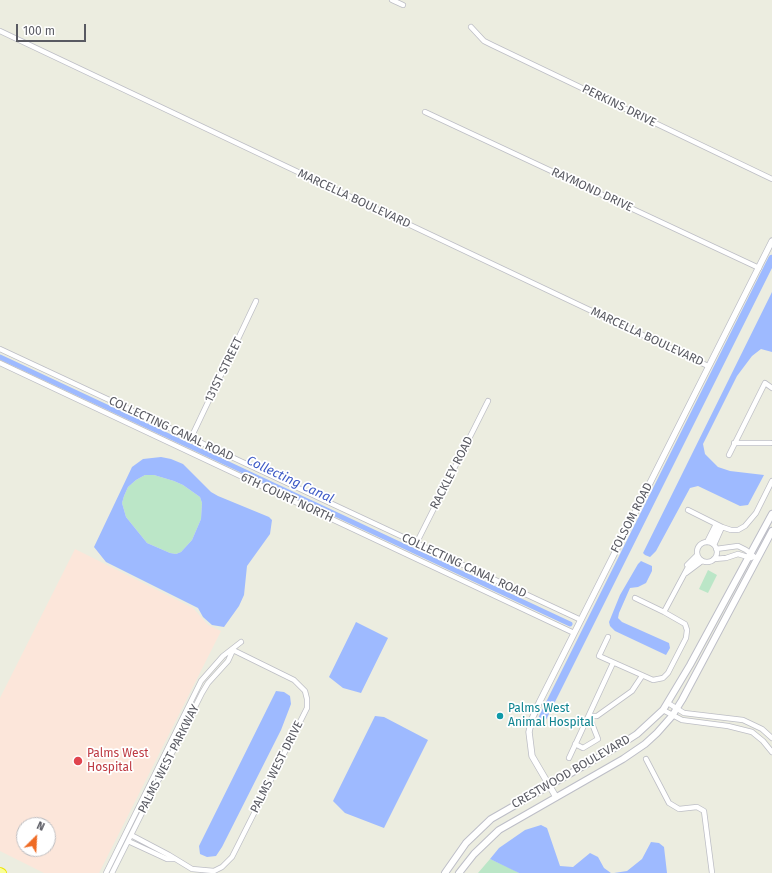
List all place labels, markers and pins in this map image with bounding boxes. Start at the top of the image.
place label: Palms West Animal Hospital [508,702,594,730]
marker: Palms West Animal Hospital [495,711,505,721]
place label: Palms West Hospital [87,747,149,775]
marker: Palms West Hospital [72,755,84,767]

